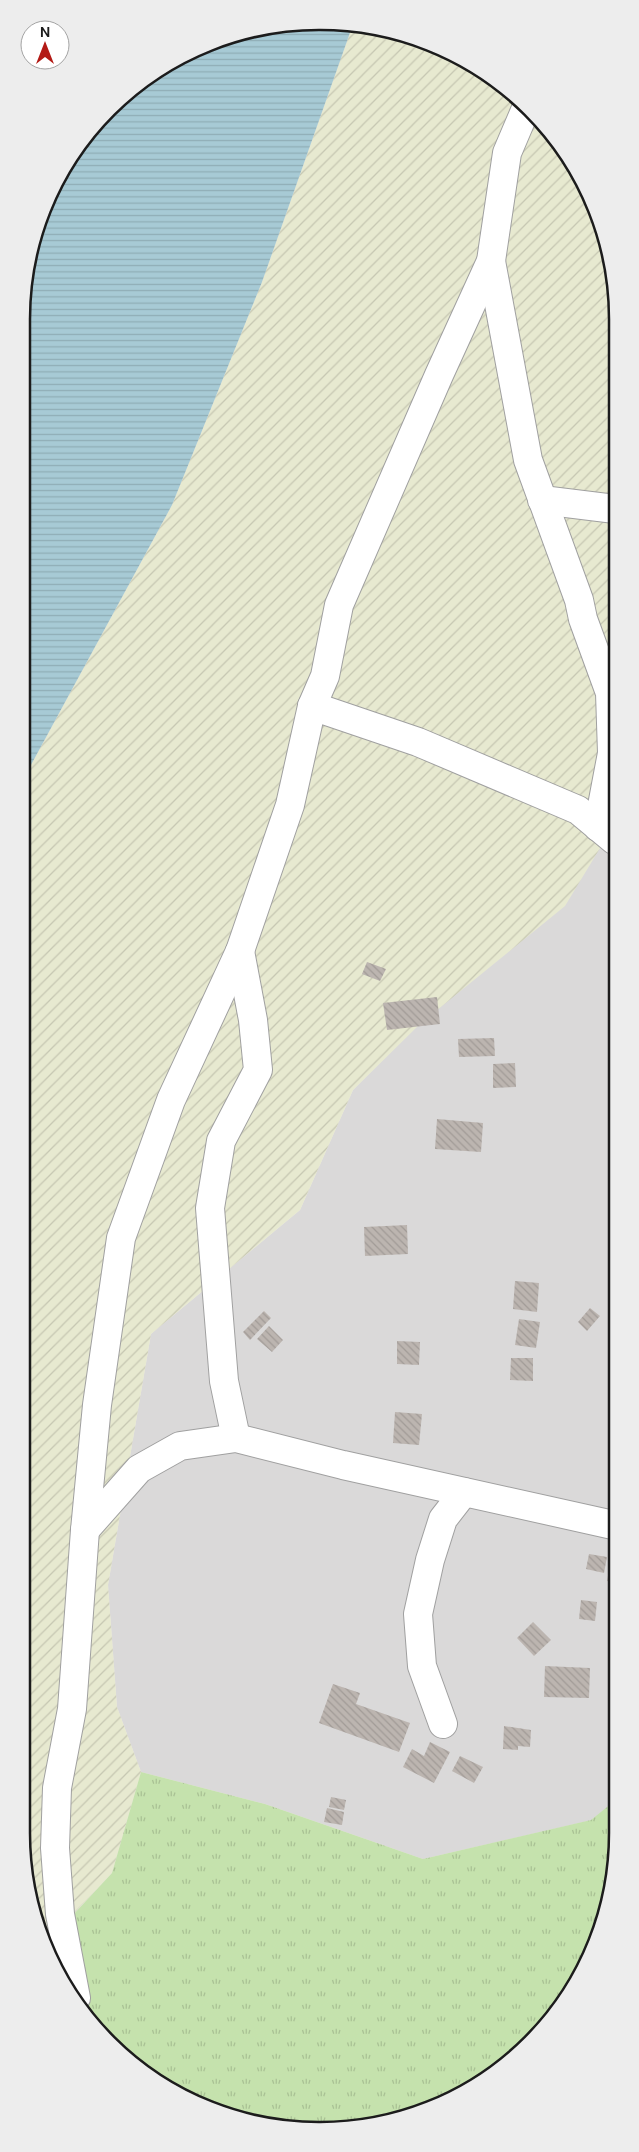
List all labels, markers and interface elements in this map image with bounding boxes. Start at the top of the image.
north arrow [20,20,70,70]
text: N [40,23,50,41]

